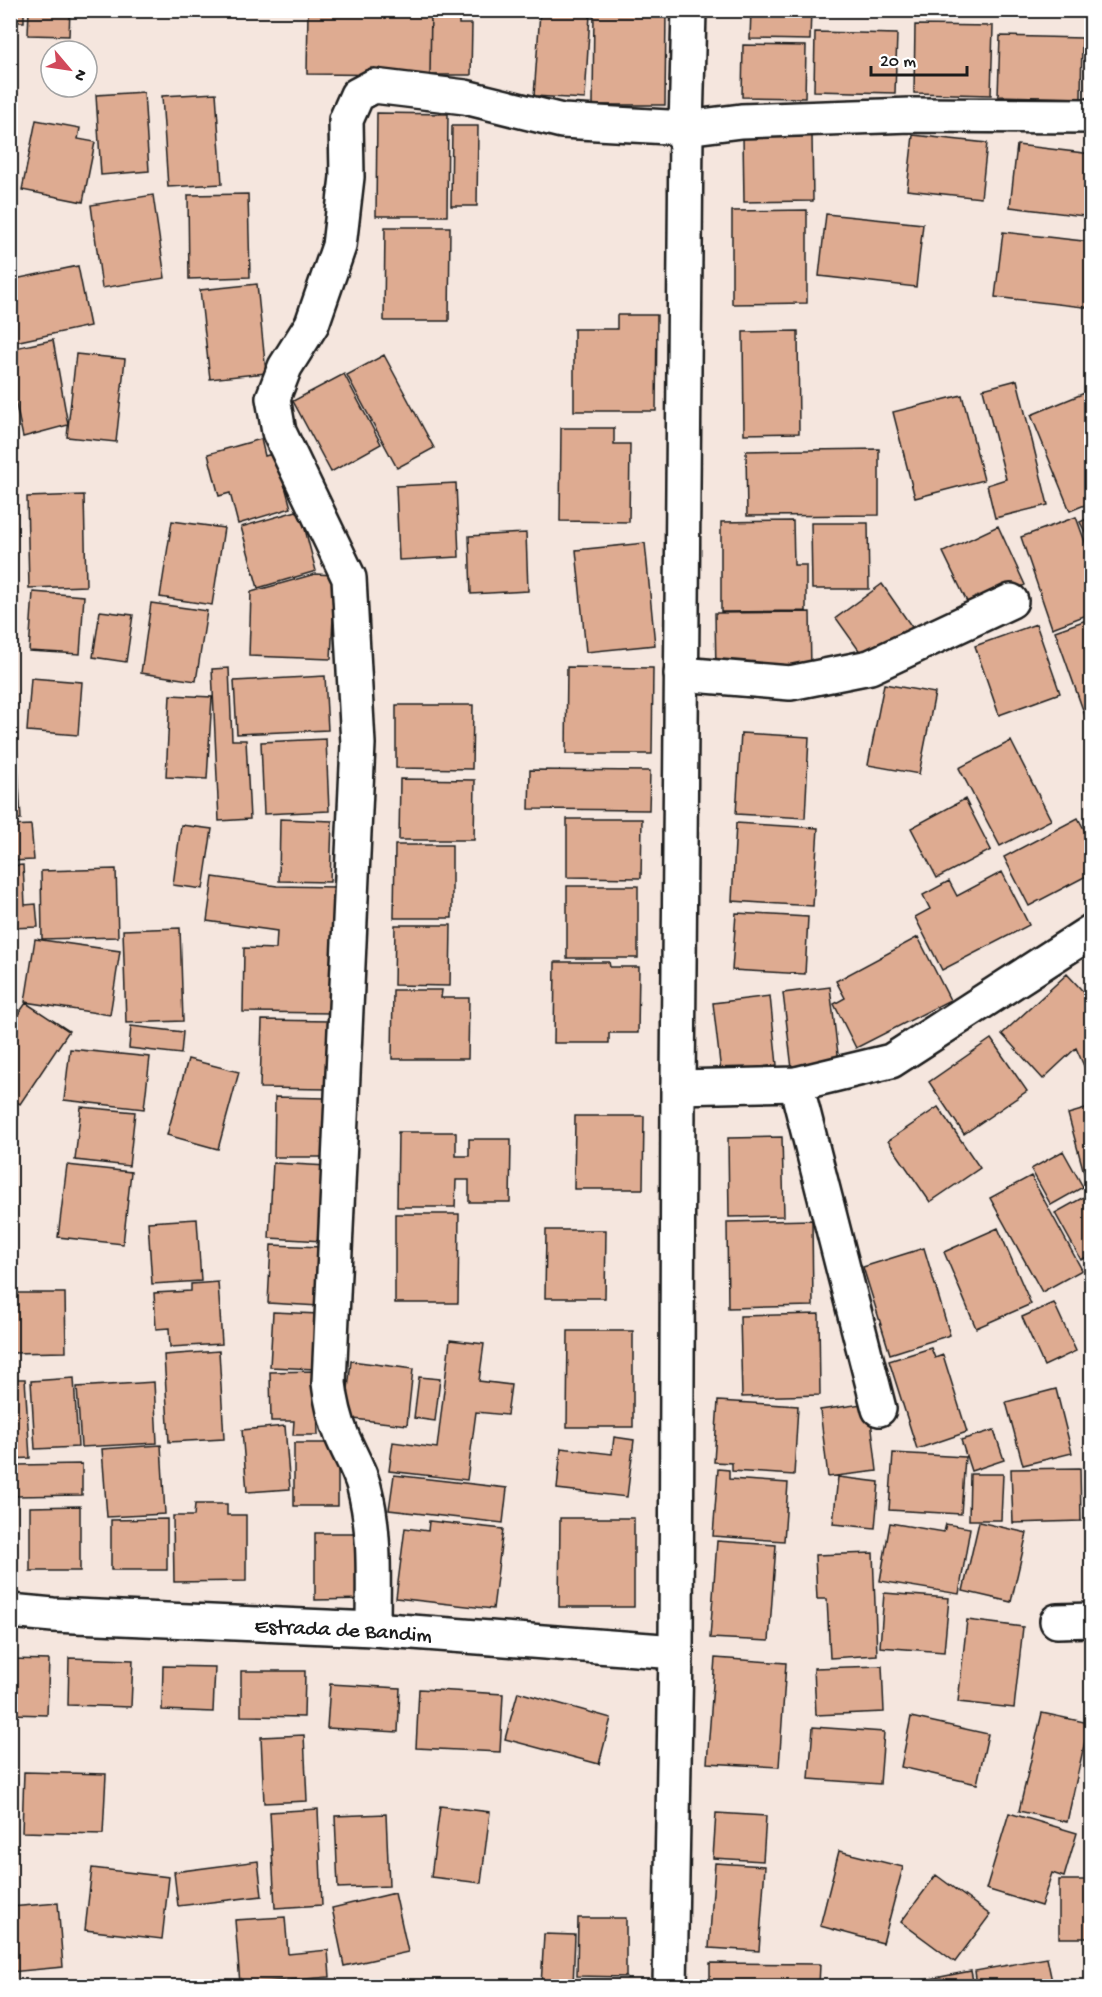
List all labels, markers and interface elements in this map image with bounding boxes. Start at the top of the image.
north arrow [39,39,99,99]
scale bar [871,39,967,77]
text: 20 m [880,52,916,73]
text: N [68,65,90,84]
street label: Estrada de Bandim [254,1615,433,1650]

